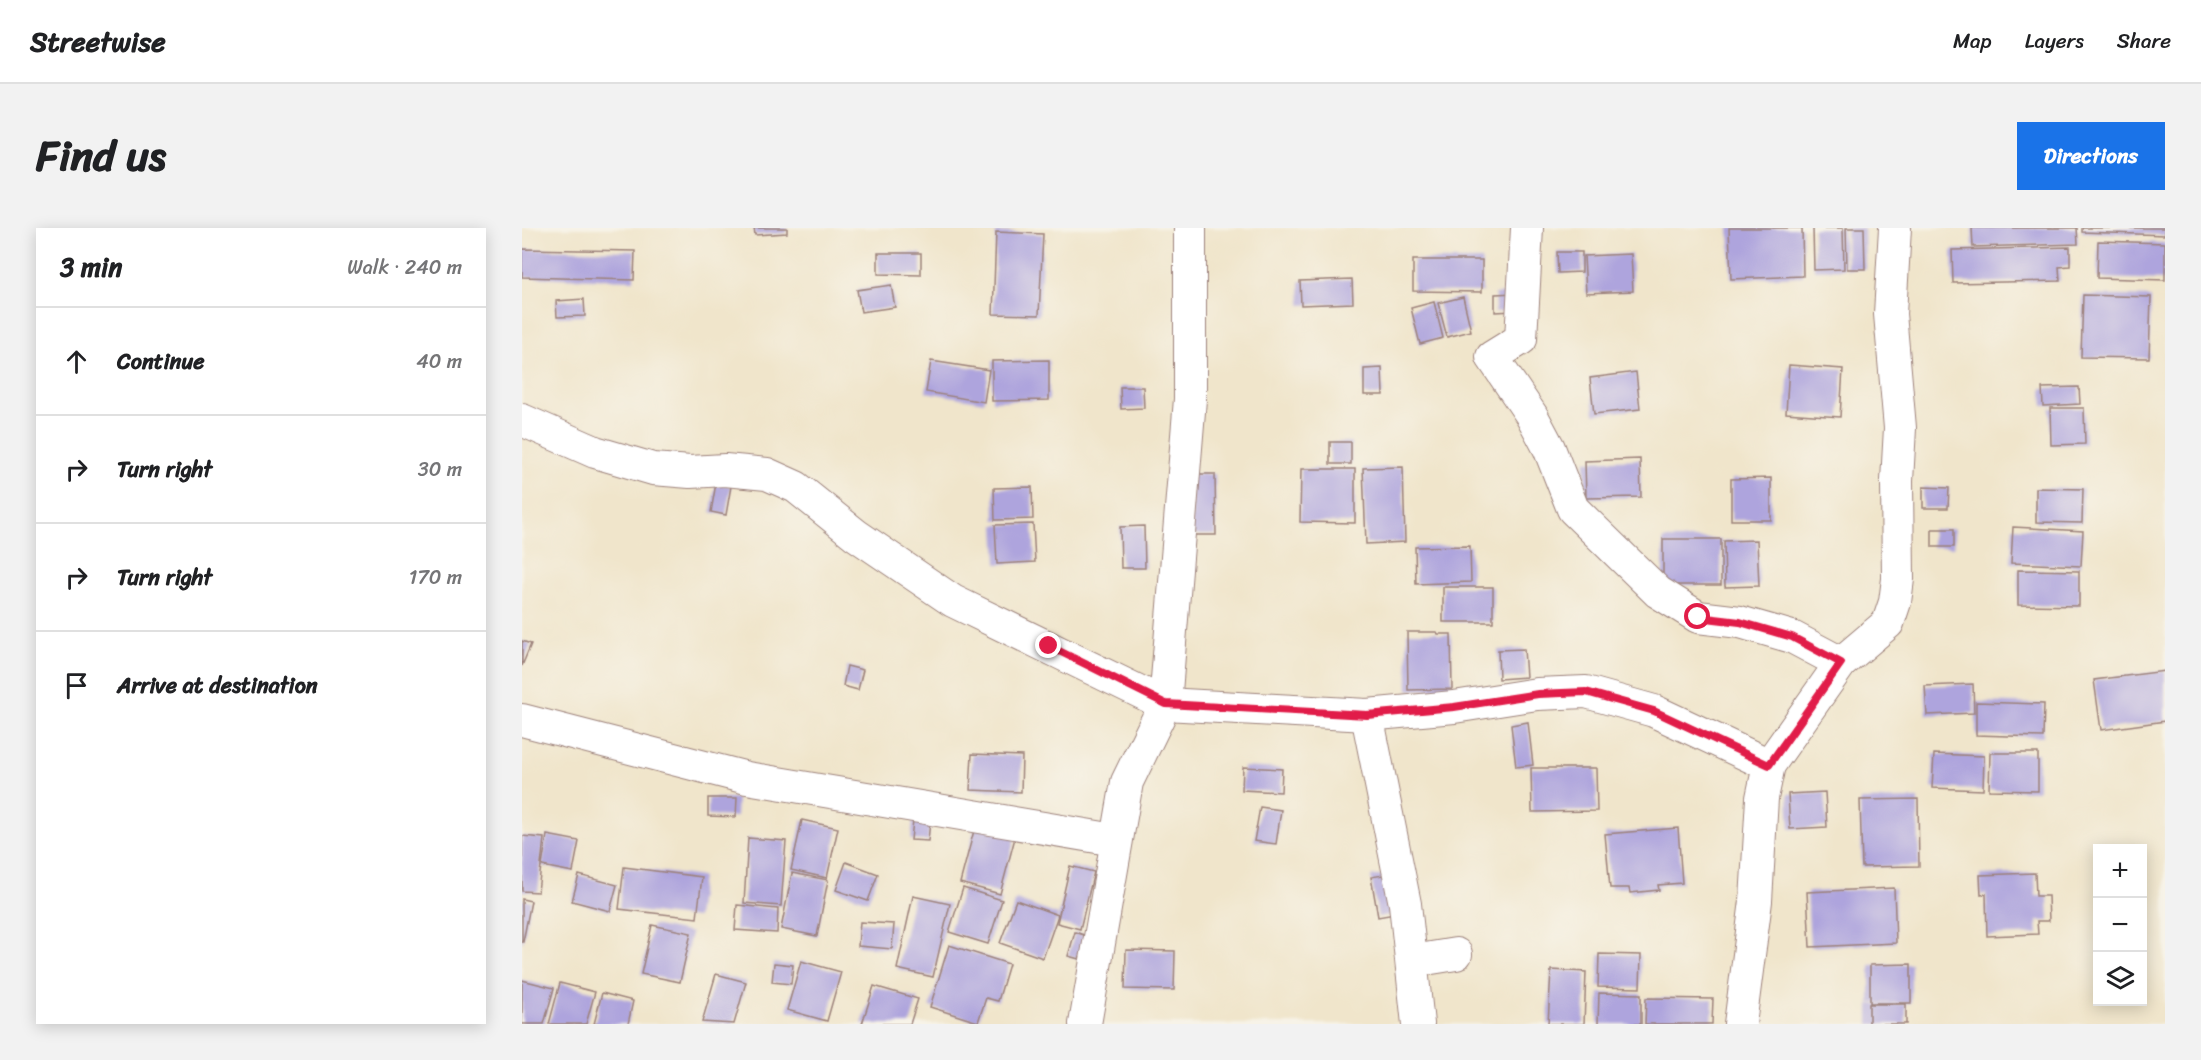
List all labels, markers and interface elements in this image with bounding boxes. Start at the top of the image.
text: Streetwise [30,17,166,66]
text: Map [1953,22,1992,60]
text: Layers [2025,22,2084,60]
text: Share [2117,22,2171,60]
text: Find us [36,119,166,193]
button: Directions [2017,122,2165,190]
text: 3 min [60,244,122,290]
text: Walk · 240 m [347,250,462,285]
text: Continue [117,342,205,381]
text: 40 m [416,344,462,379]
icon: ahead [60,345,93,378]
text: Turn right [117,450,212,489]
text: 30 m [418,452,462,487]
icon: right [60,453,93,486]
text: Turn right [117,558,212,597]
text: 170 m [409,560,462,595]
icon: right [60,561,93,594]
route start [1684,603,1710,629]
route end [1035,632,1061,658]
text: Arrive at destination [117,666,318,705]
icon: arrive [60,669,93,702]
map controls [2093,844,2147,1006]
button: + [2093,844,2147,898]
button: − [2093,898,2147,952]
button: layers [2093,952,2147,1006]

